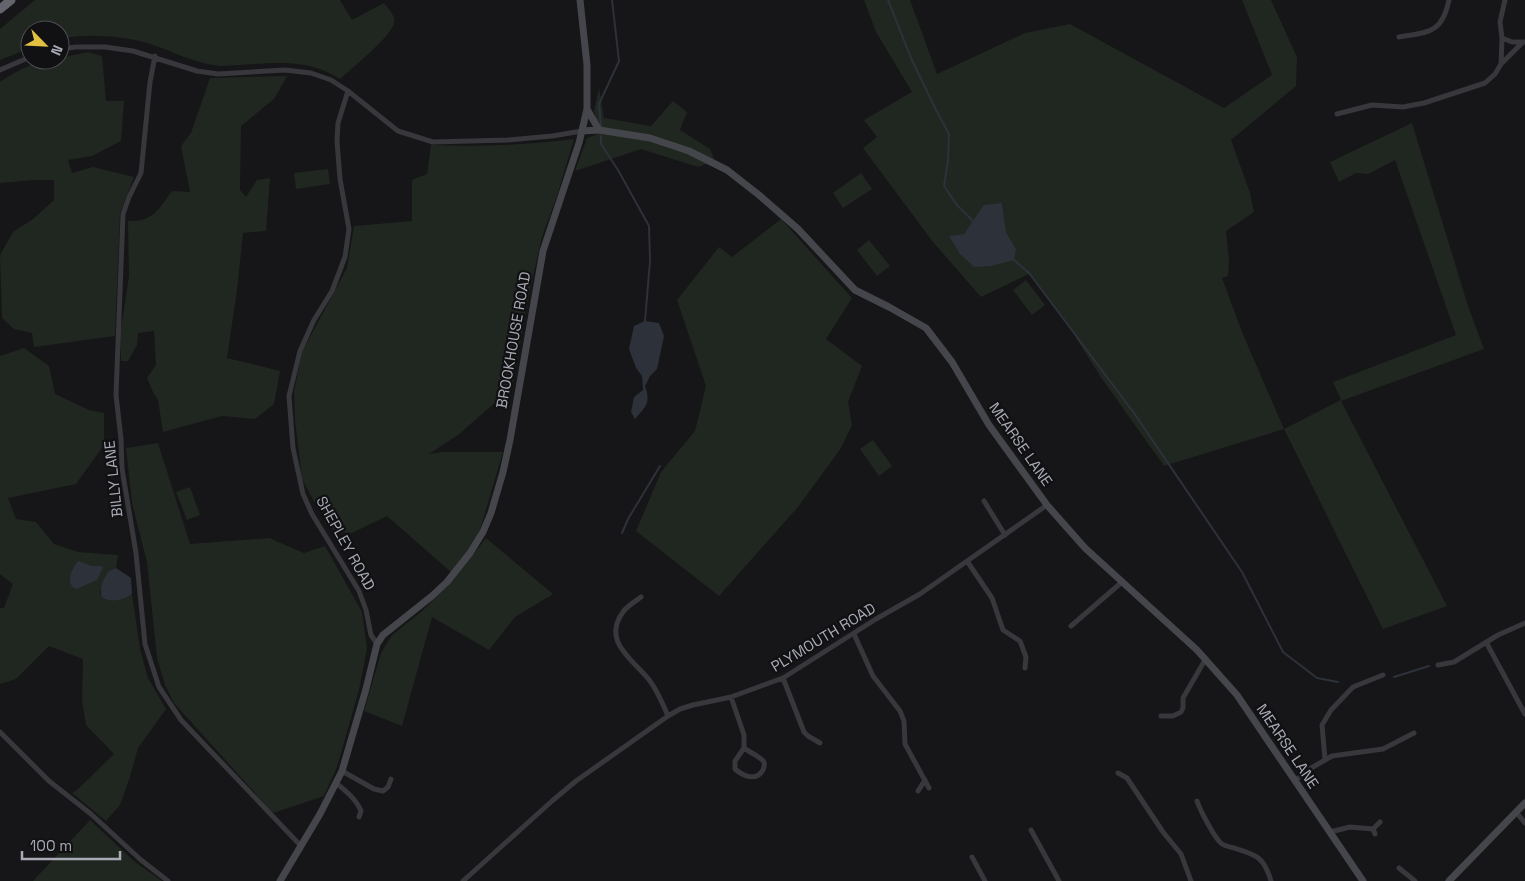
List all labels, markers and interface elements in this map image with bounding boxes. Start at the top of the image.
north arrow [20,20,70,70]
text: N [47,42,67,58]
street label: BROOKHOUSE ROAD [492,270,534,410]
street label: MEARSE LANE [985,398,1057,490]
street label: BILLY LANE [100,440,126,518]
street label: SHEPLEY ROAD [312,493,380,593]
street label: PLYMOUTH ROAD [767,598,879,676]
street label: MEARSE LANE [1253,700,1323,792]
scale bar [22,828,120,860]
text: 100 m [30,836,72,855]

